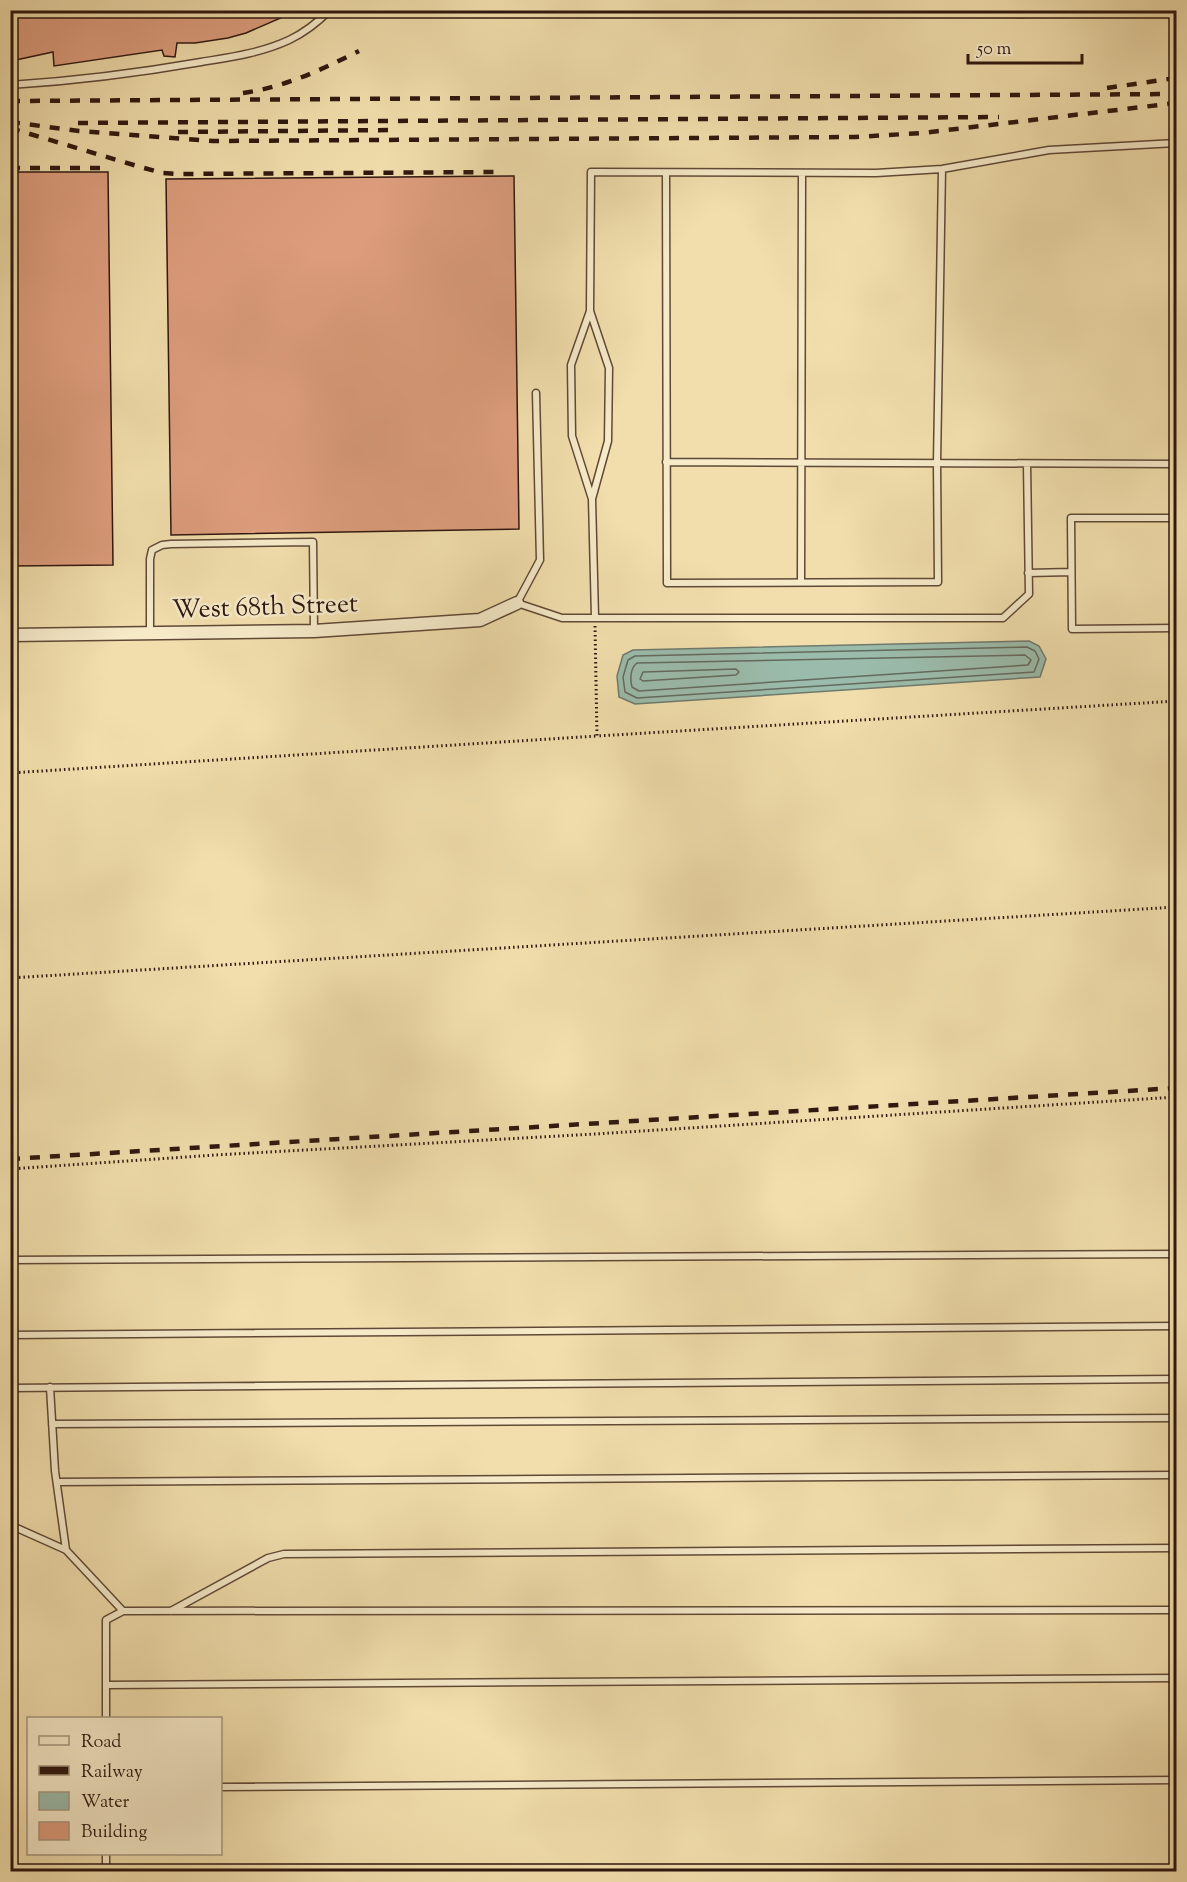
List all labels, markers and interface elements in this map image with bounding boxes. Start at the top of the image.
scale bar [968,27,1082,65]
text: 50 m [976,37,1012,63]
street label: West 68th Street [171,586,359,630]
legend [27,1717,222,1855]
text: Road [81,1730,121,1756]
text: Railway [81,1760,143,1786]
text: Water [81,1790,130,1816]
text: Building [81,1820,147,1846]

